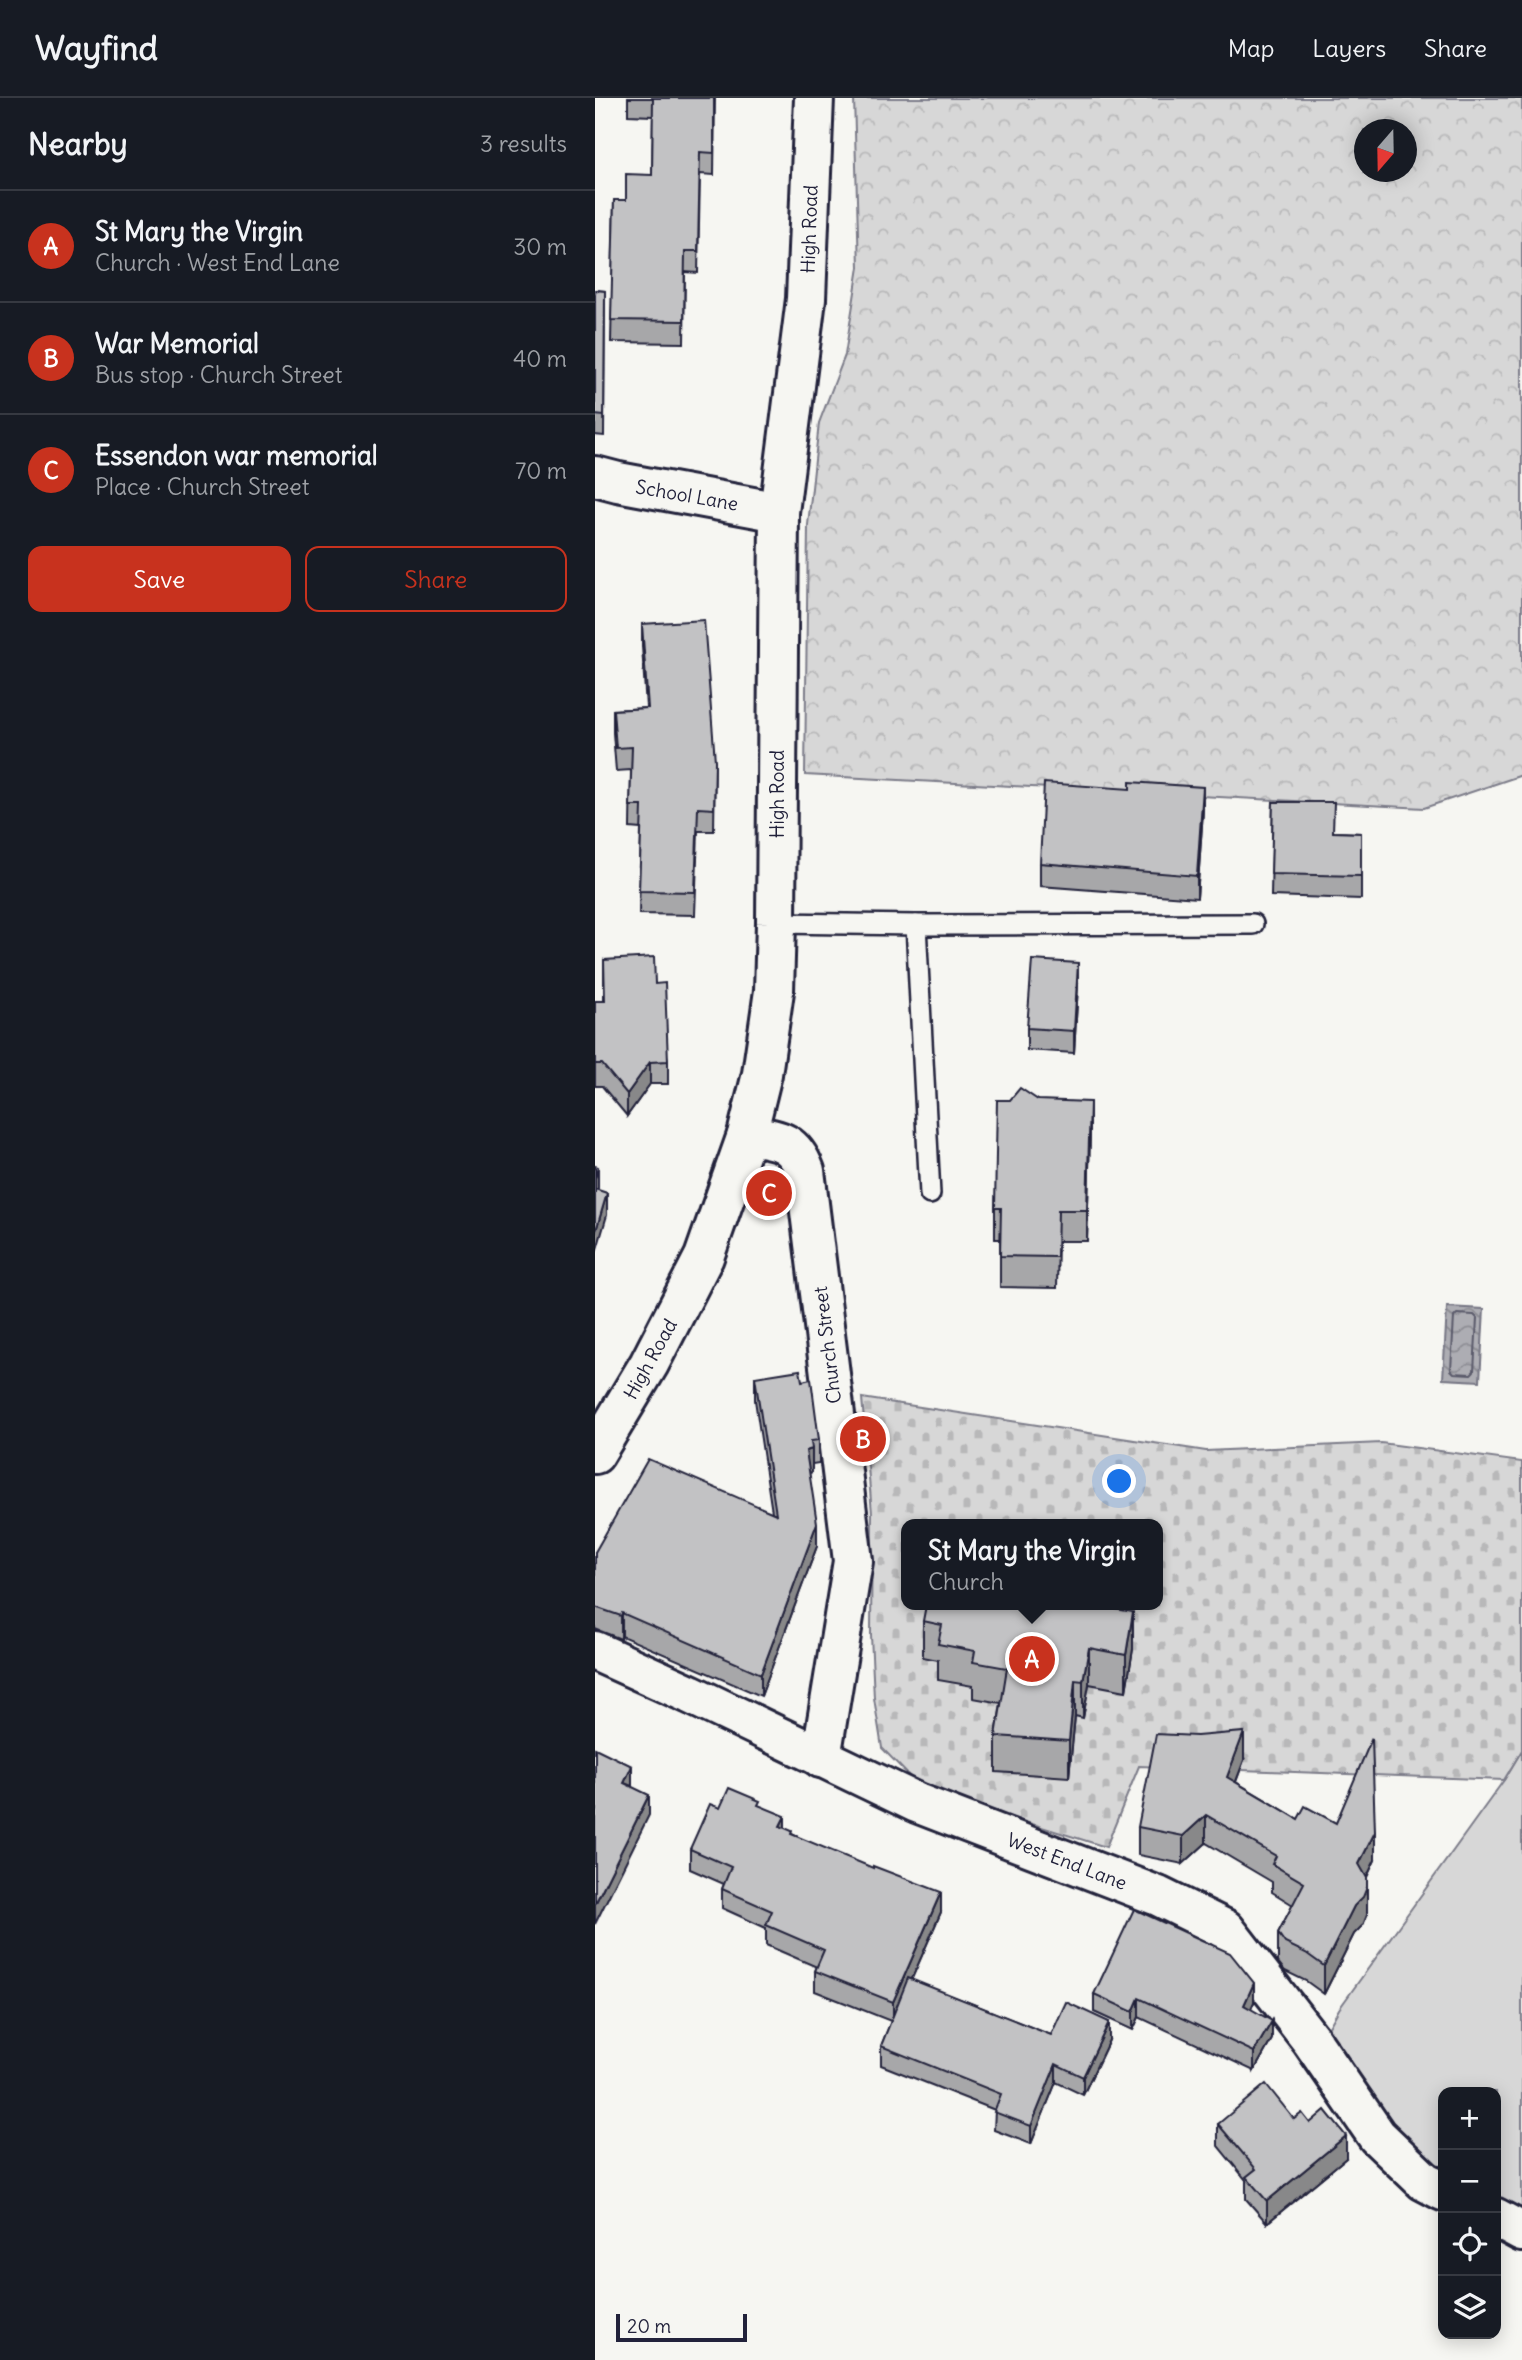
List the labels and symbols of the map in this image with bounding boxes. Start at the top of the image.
north arrow [1354,119,1417,182]
street label: High Road [795,184,823,274]
street label: School Lane [634,474,740,516]
street label: High Road [765,750,789,838]
pin: C [746,1167,792,1219]
street label: Church Street [808,1285,846,1405]
street label: High Road [618,1314,682,1404]
pin: B [840,1413,886,1465]
your location [1102,1464,1136,1498]
pin: A [1009,1633,1055,1685]
street label: West End Lane [1004,1827,1130,1895]
scale bar [616,2311,747,2343]

